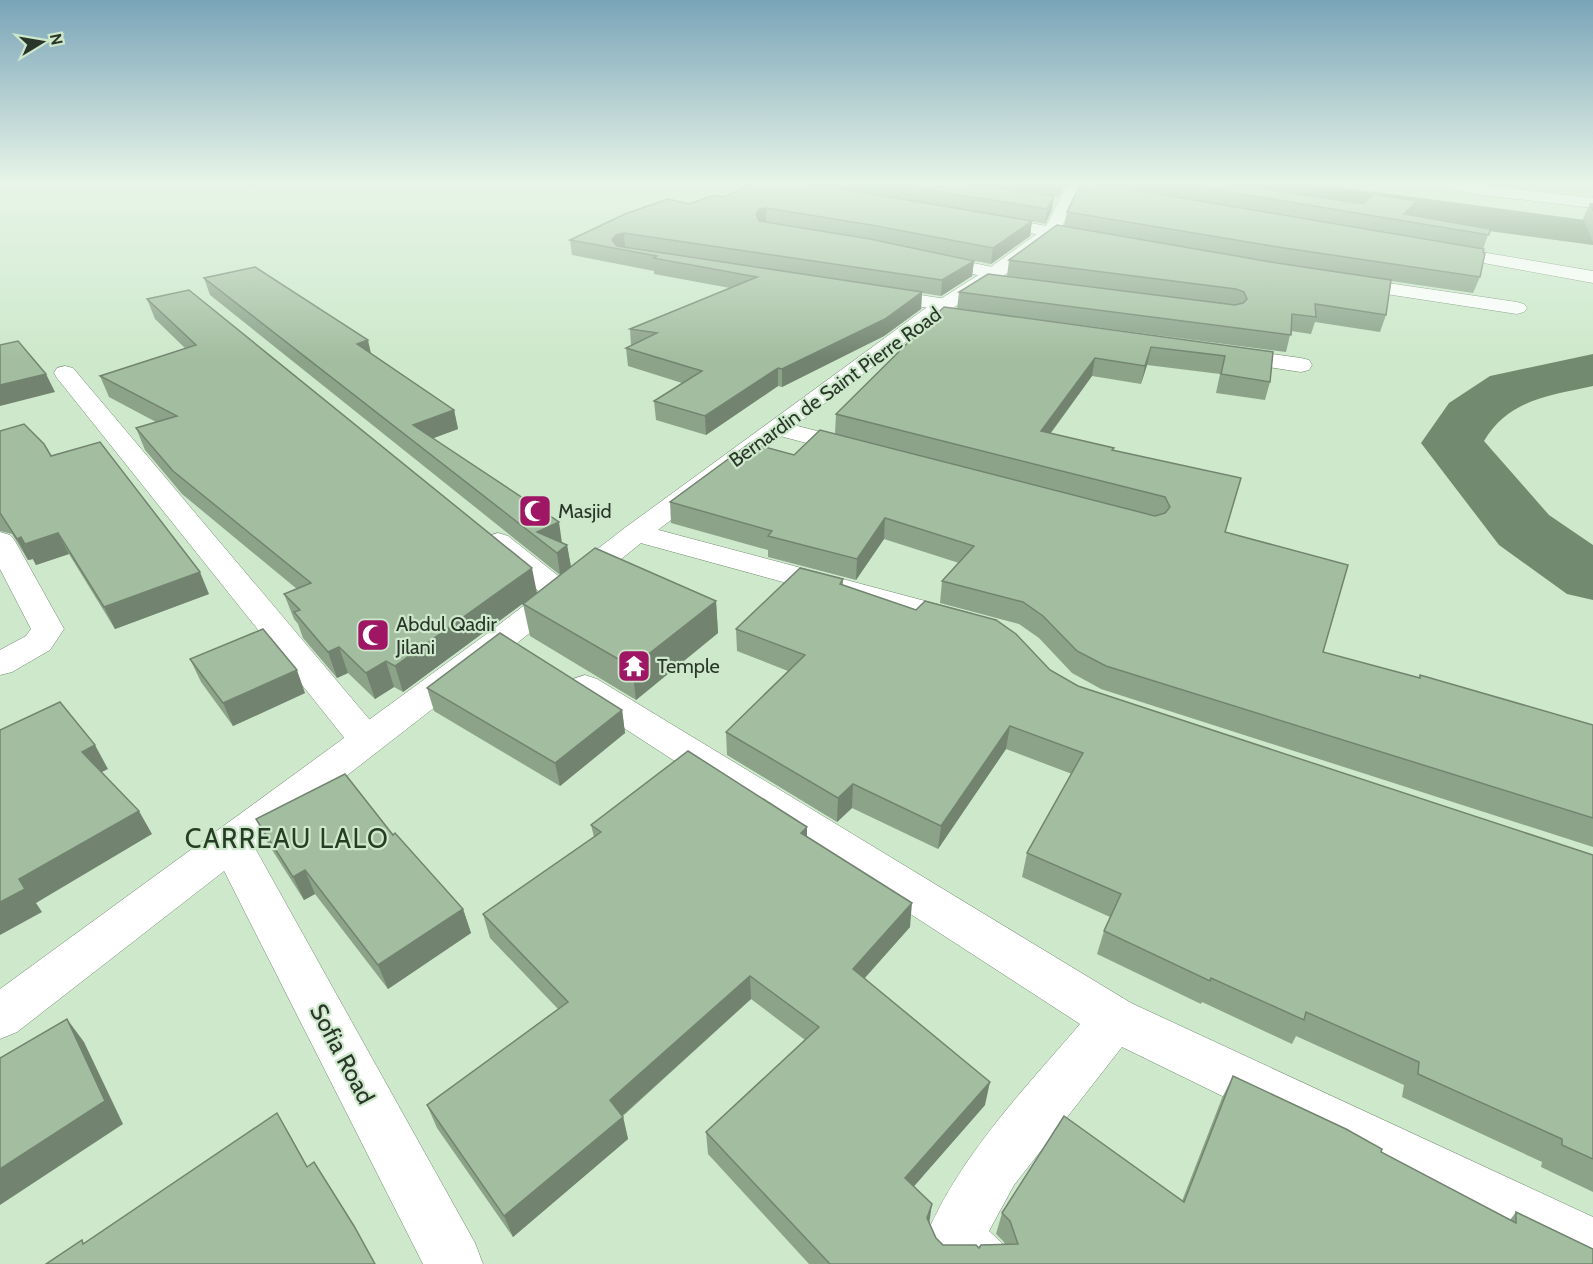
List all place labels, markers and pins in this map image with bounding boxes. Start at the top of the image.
mosque icon: Masjid [517,493,553,529]
place label: Masjid [558,499,612,523]
place label: Abdul Qadir Jilani [395,612,497,659]
mosque icon: Abdul Qadir Jilani [355,617,391,653]
temple icon: Temple [616,648,652,684]
place label: Temple [657,654,720,678]

